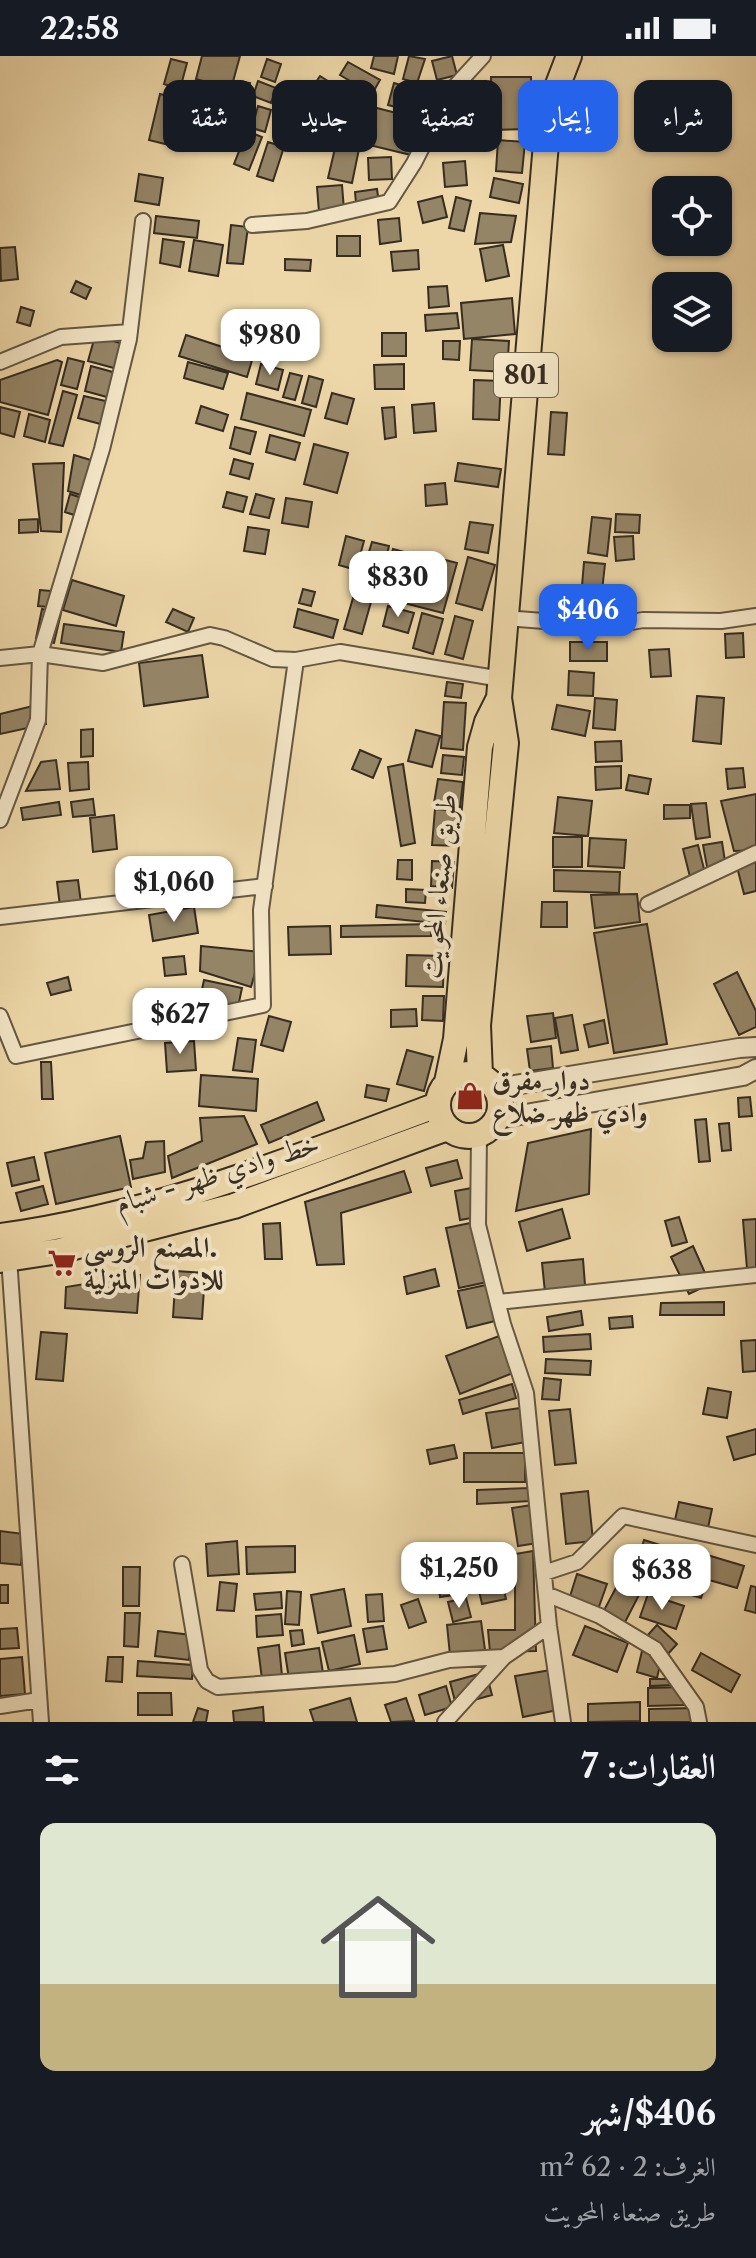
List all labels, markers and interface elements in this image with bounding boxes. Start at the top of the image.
text: 22:58 [40,10,119,47]
chip: شقة [163,80,256,152]
chip: جديد [272,80,377,152]
chip: تصفية [393,80,502,152]
chip: إيجار [518,80,618,152]
chip: شراء [634,80,732,152]
map controls [652,176,732,352]
button: locate [652,176,732,256]
button: layers [652,272,732,352]
pin: $980 [223,309,317,377]
text: $980 [239,319,301,351]
road number: 801 [494,353,558,397]
pin: $830 [351,551,445,619]
text: $830 [367,561,429,593]
pin: $406 [541,584,635,652]
text: $406 [557,594,619,626]
street label: طريق صنعاء المحويت [413,792,464,980]
pin: $1,060 [109,856,239,924]
text: $1,060 [133,866,215,898]
pin: $627 [133,988,227,1056]
text: $627 [151,998,209,1030]
place label: دوار مفرق وادي ظهر ضلاع [492,1063,648,1136]
shop icon: دوار مفرق وادي ظهر ضلاع [455,1081,485,1111]
street label: خط وادي ظهر - شبام [111,1126,325,1228]
place label: المصنع الروسي. للادوات المنزلية [84,1230,224,1296]
supermarket icon: المصنع الروسي. للادوات المنزلية [47,1248,77,1278]
pin: $1,250 [394,1542,524,1610]
pin: $638 [615,1544,709,1612]
text: $1,250 [419,1552,499,1584]
text: $638 [632,1554,692,1586]
text: العقارات: 7 [581,1745,716,1787]
icon: filters [40,1748,84,1792]
icon: home [306,1875,450,2019]
text: $406/شهر [583,2092,716,2134]
text: الغرف: 2 · 62 m² [540,2151,716,2183]
text: طريق صنعاء المحويت [544,2196,716,2228]

